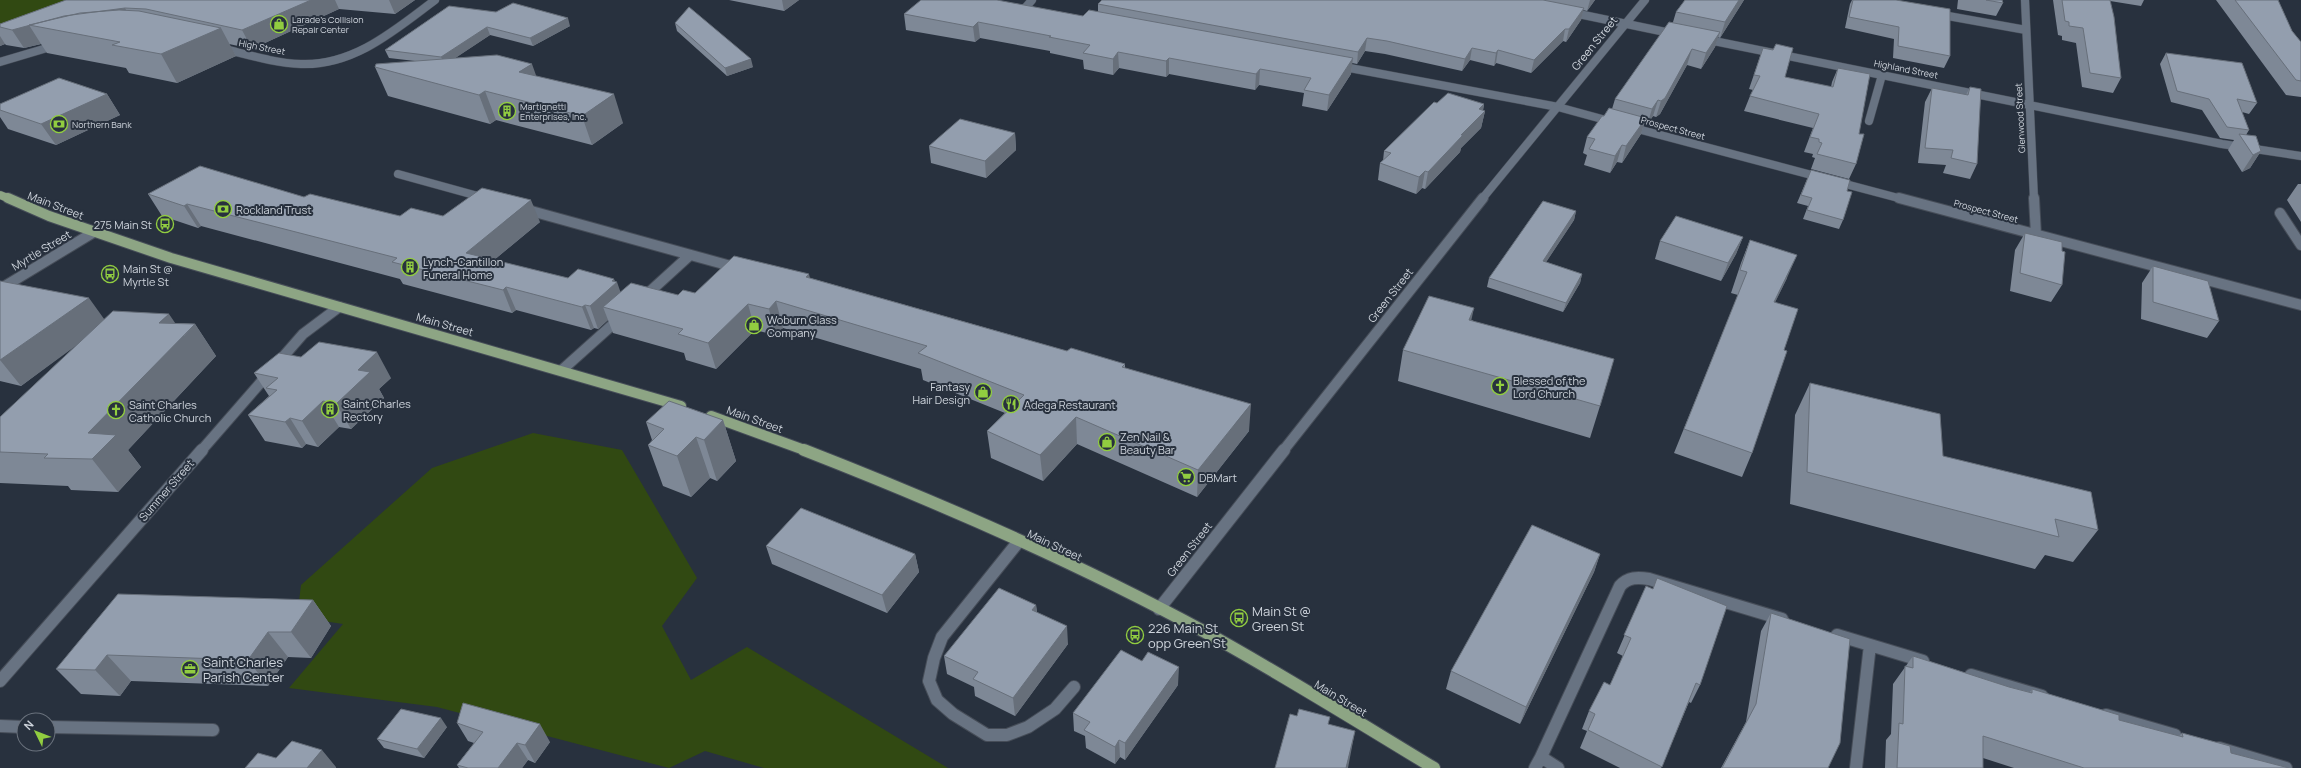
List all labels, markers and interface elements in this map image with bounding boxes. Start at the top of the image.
place label: Larade's Collision Repair Center [292,13,364,36]
street label: Green Street [1568,13,1620,73]
shop icon: Larade's Collision Repair Center [269,14,289,34]
street label: High Street [238,36,287,58]
street label: Highland Street [1873,56,1939,82]
street label: Glenwood Street [2012,82,2028,153]
place label: Martignetti Enterprises, Inc. [520,100,586,123]
building icon: Martignetti Enterprises, Inc. [497,101,517,121]
street label: Prospect Street [1639,113,1707,143]
bank icon: Northern Bank [49,114,69,134]
place label: Northern Bank [72,118,132,131]
street label: Main Street [26,187,86,223]
street label: Prospect Street [1952,196,2020,226]
bank icon: Rockland Trust [213,199,233,219]
place label: Rockland Trust [236,202,312,217]
bus stop icon: 275 Main St [155,214,175,234]
place label: 275 Main St [94,217,152,232]
street label: Myrtle Street [8,226,74,274]
place label: Lynch-Cantillon Funeral Home [423,254,503,282]
building icon: Lynch-Cantillon Funeral Home [400,257,420,277]
place label: Main St @ Myrtle St [123,261,173,289]
bus stop icon: Main St @ Myrtle St [100,264,120,284]
street label: Green Street [1364,265,1416,325]
street label: Main Street [415,309,475,339]
place label: Woburn Glass Company [767,312,837,340]
shop icon: Woburn Glass Company [744,315,764,335]
place label: Blessed of the Lord Church [1513,373,1586,401]
church icon: Blessed of the Lord Church [1490,376,1510,396]
place label: Fantasy Hair Design [912,379,970,407]
shop icon: Fantasy Hair Design [973,382,993,402]
restaurant icon: Adega Restaurant [1001,394,1021,414]
place label: Saint Charles Rectory [343,396,411,424]
place label: Saint Charles Catholic Church [129,397,211,425]
place label: Adega Restaurant [1024,397,1116,412]
building icon: Saint Charles Rectory [320,399,340,419]
church icon: Saint Charles Catholic Church [106,400,126,420]
street label: Main Street [725,402,785,436]
place label: Zen Nail & Beauty Bar [1120,429,1175,457]
shop icon: Zen Nail & Beauty Bar [1097,432,1117,452]
street label: Summer Street [135,456,197,524]
supermarket icon: DBMart [1176,467,1196,487]
place label: DBMart [1199,470,1237,485]
street label: Green Street [1163,519,1215,579]
street label: Main Street [1025,526,1085,564]
place label: Main St @ Green St [1252,602,1311,635]
bus stop icon: Main St @ Green St [1229,608,1249,628]
place label: 226 Main St opp Green St [1148,619,1226,652]
bus stop icon: 226 Main St opp Green St [1125,625,1145,645]
place label: Saint Charles Parish Center [203,653,285,686]
office icon: Saint Charles Parish Center [180,659,200,679]
street label: Main Street [1312,676,1370,720]
north arrow [16,712,56,752]
text: N [20,717,37,733]

